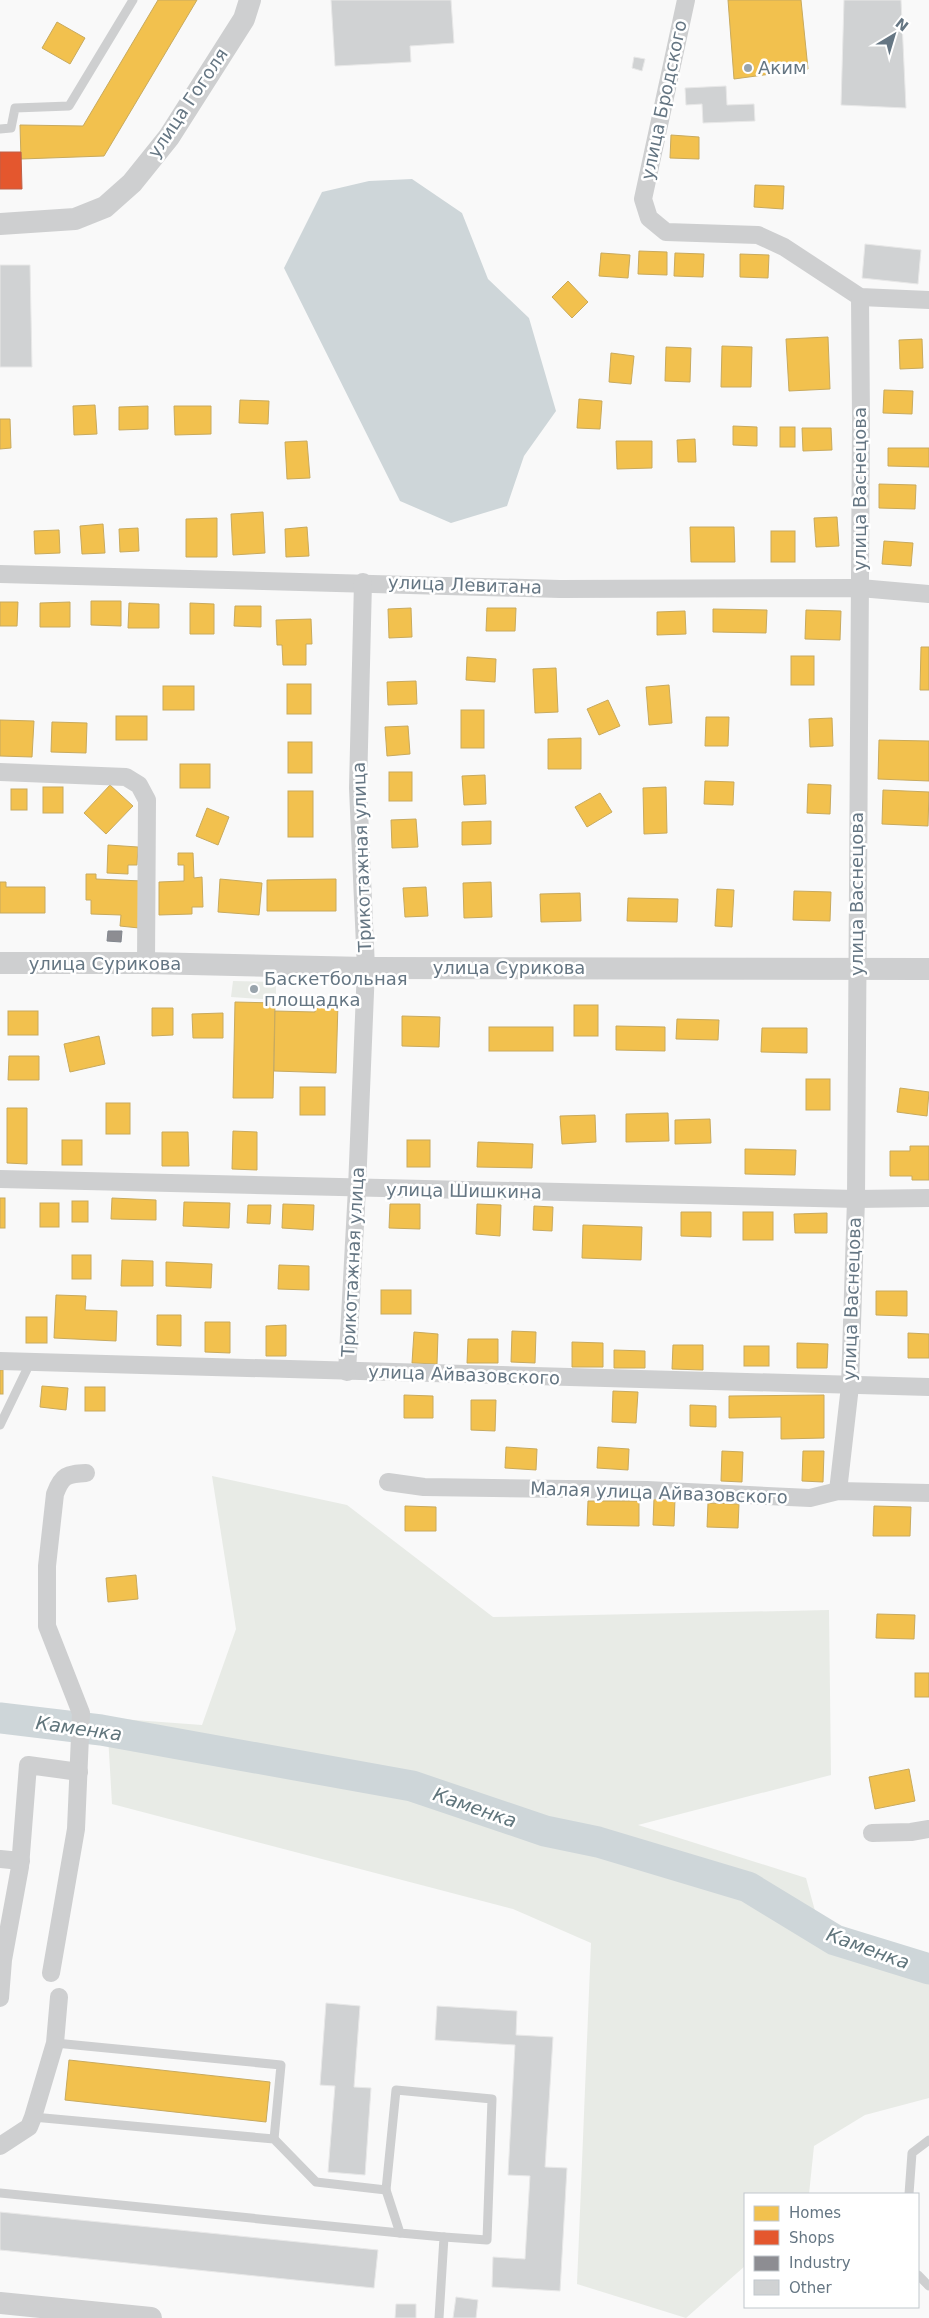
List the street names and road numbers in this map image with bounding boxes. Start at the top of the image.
street label: улица Бродского [636,18,691,181]
street label: улица Гоголя [143,44,232,162]
street label: улица Васнецова [849,407,870,571]
street label: улица Левитана [388,571,542,598]
street label: Трикотажная улица [348,762,375,953]
street label: улица Васнецова [846,812,867,976]
street label: улица Сурикова [29,953,181,974]
street label: улица Сурикова [433,957,585,978]
street label: Трикотажная улица [337,1166,368,1359]
street label: улица Шишкина [386,1179,542,1202]
street label: улица Васнецова [838,1217,865,1381]
street label: улица Айвазовского [368,1361,560,1388]
street label: Малая улица Айвазовского [530,1478,788,1507]

